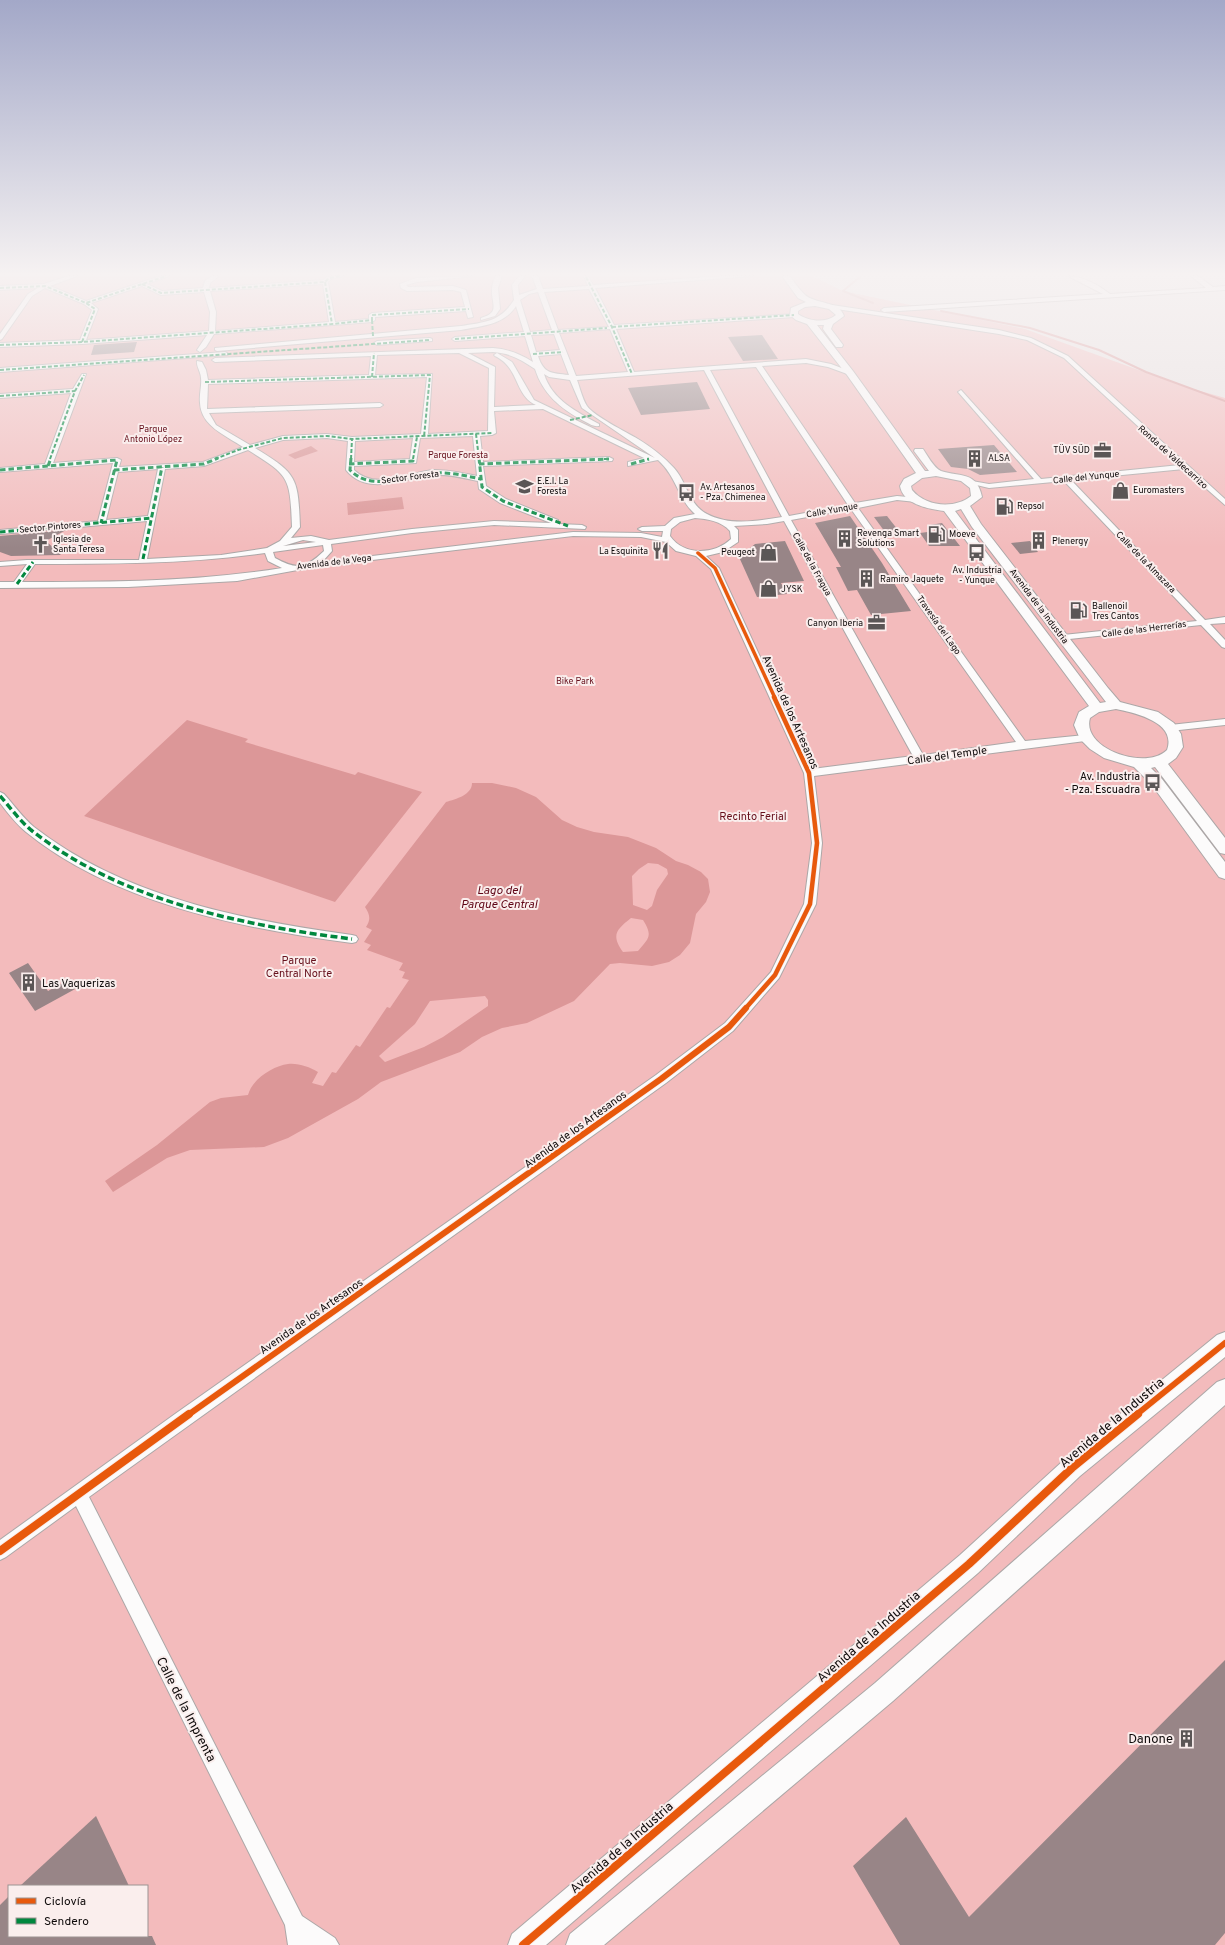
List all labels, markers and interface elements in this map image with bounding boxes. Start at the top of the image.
street label: Ronda de Valdecarrizo [1136,423,1210,492]
park label: Parque Antonio López [124,424,182,445]
office icon: TÜV SÜD [1093,440,1113,460]
place label: TÜV SÜD [1053,444,1090,456]
building icon: ALSA [965,448,985,468]
park label: Parque Foresta [428,450,488,461]
place label: ALSA [988,453,1010,464]
street label: Sector Foresta [381,468,440,486]
street label: Calle del Yunque [1052,469,1120,486]
school or university icon: E.E.I. La Foresta [514,476,534,496]
place label: E.E.I. La Foresta [537,476,568,497]
shop icon: Euromasters [1110,480,1130,500]
bus stop icon: Av. Artesanos - Pza. Chimenea [677,482,697,502]
place label: Av. Artesanos - Pza. Chimenea [700,482,766,503]
place label: Euromasters [1133,485,1184,496]
fuel station icon: Repsol [994,496,1014,516]
street label: Calle Yunque [805,501,859,520]
place label: Repsol [1017,501,1044,512]
street label: Sector Pintores [19,519,81,536]
fuel station icon: Moeve [926,524,946,544]
building icon: Revenga Smart Solutions [834,528,854,548]
place label: Revenga Smart Solutions [857,528,919,549]
place label: Moeve [949,529,976,540]
street label: Calle de la Almazara [1113,529,1178,596]
street label: Calle de la Fragua [790,531,834,598]
building icon: Plenergy [1029,531,1049,551]
church icon: Iglesia de Santa Teresa [30,534,50,554]
place label: Iglesia de Santa Teresa [53,534,105,555]
place label: Plenergy [1052,536,1089,547]
restaurant icon: La Esquinita [651,541,671,561]
shop icon: Peugeot [758,542,778,562]
bus stop icon: Av. Industria - Yunque [967,543,987,563]
place label: La Esquinita [599,546,648,557]
place label: Peugeot [721,547,755,558]
street label: Avenida de la Vega [296,552,372,573]
place label: Av. Industria - Yunque [952,565,1002,586]
street label: Avenida de la Industria [1007,567,1071,646]
building icon: Ramiro Jaquete [857,569,877,589]
place label: Ramiro Jaquete [880,574,944,585]
shop icon: JYSK [758,579,778,599]
place label: JYSK [781,584,803,595]
street label: Travesía del Lago [914,594,963,657]
fuel station icon: Ballenoil Tres Cantos [1069,601,1089,621]
place label: Ballenoil Tres Cantos [1092,601,1139,622]
office icon: Canyon Iberia [866,613,886,633]
place label: Canyon Iberia [807,618,863,629]
street label: Calle de las Herrerías [1101,619,1187,640]
street label: Avenida de los Artesanos [759,653,822,772]
park label: Bike Park [556,676,594,687]
street label: Calle del Temple [906,743,988,769]
place label: Av. Industria - Pza. Escuadra [1065,770,1140,797]
bus stop icon: Av. Industria - Pza. Escuadra [1143,772,1163,792]
park label: Recinto Ferial [719,810,787,824]
water label: Lago del Parque Central [461,883,538,913]
park label: Parque Central Norte [266,954,332,981]
building icon: Las Vaquerizas [19,973,39,993]
place label: Las Vaquerizas [42,977,115,991]
street label: Avenida de los Artesanos [522,1088,630,1172]
street label: Avenida de los Artesanos [257,1276,366,1358]
street label: Avenida de la Industria [1057,1375,1168,1472]
street label: Avenida de la Industria [814,1588,924,1687]
street label: Calle de la Imprenta [152,1655,219,1765]
building icon: Danone [1176,1728,1196,1748]
place label: Danone [1128,1732,1173,1748]
street label: Avenida de la Industria [567,1799,677,1898]
legend [8,1885,148,1937]
text: Ciclovía [44,1894,86,1910]
text: Sendero [44,1914,89,1930]

